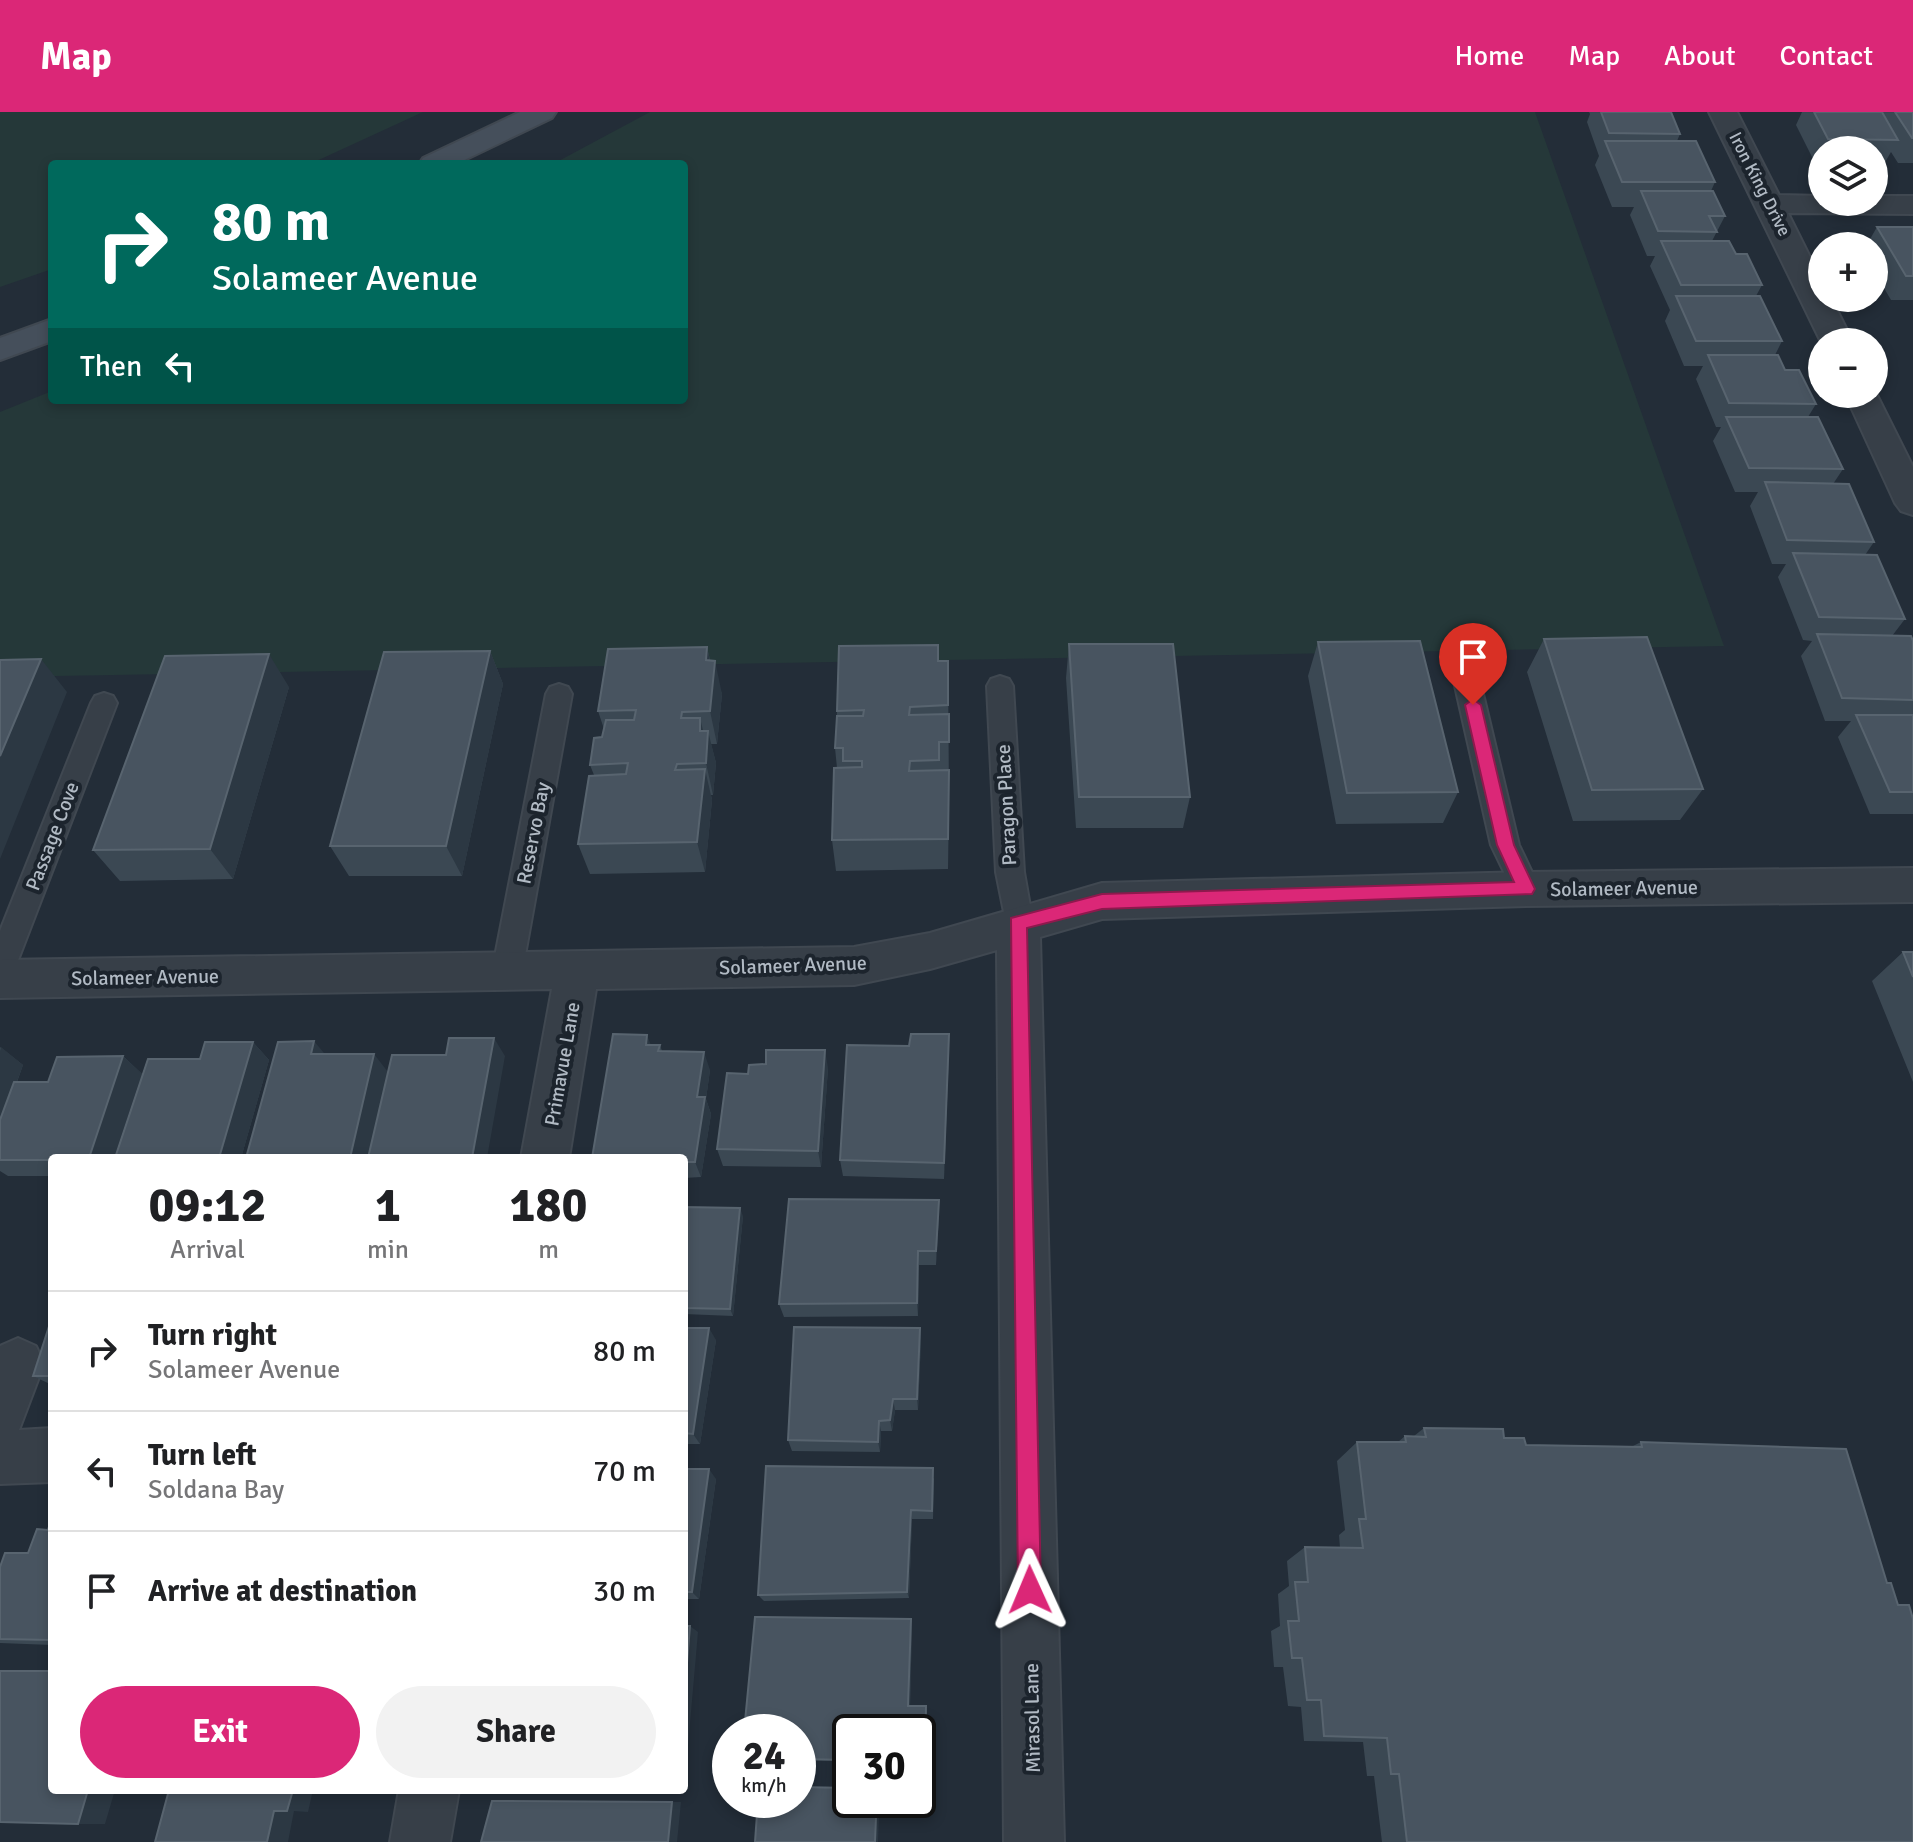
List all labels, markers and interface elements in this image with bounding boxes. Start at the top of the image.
text: Map [40,33,112,80]
text: Home [1455,39,1524,73]
text: Map [1568,39,1620,73]
text: About [1664,39,1736,73]
text: Contact [1780,39,1873,73]
street label: Iron King Drive [1724,128,1796,240]
map controls [1808,136,1888,408]
button: layers [1808,136,1888,216]
text: 80 m [212,187,330,256]
icon: right [80,192,184,296]
button: + [1808,232,1888,312]
text: Solameer Avenue [212,256,478,301]
button: − [1808,328,1888,408]
icon: left [158,344,202,388]
text: Then [80,348,142,385]
pin [1439,623,1507,705]
icon: arrive [1451,635,1495,679]
street label: Paragon Place [991,744,1022,866]
street label: Passage Cove [20,778,85,894]
street label: Reservo Bay [511,779,556,886]
street label: Solameer Avenue [1550,875,1698,902]
street label: Solameer Avenue [719,950,867,981]
street label: Solameer Avenue [71,964,219,991]
street label: Primavue Lane [539,1000,586,1128]
text: 09:12 [149,1176,266,1235]
text: 1 [375,1176,401,1235]
text: 180 [510,1176,587,1235]
text: Arrival [170,1234,245,1266]
text: min [367,1234,409,1266]
text: m [538,1234,559,1266]
text: Turn right [148,1317,277,1354]
icon: right [80,1329,124,1373]
text: 80 m [593,1333,656,1370]
text: Solameer Avenue [148,1354,340,1386]
text: Turn left [148,1437,257,1474]
icon: left [80,1449,124,1493]
text: 70 m [593,1453,656,1490]
text: Soldana Bay [148,1474,284,1506]
position arrow [988,1548,1072,1632]
icon: arrive [80,1569,124,1613]
text: Arrive at destination [148,1573,417,1610]
text: 30 m [593,1573,656,1610]
street label: Mirasol Lane [1019,1663,1046,1773]
button: Exit [80,1686,360,1778]
button: Share [376,1686,656,1778]
speed limit sign: 30 [832,1714,936,1818]
text: 24 [742,1731,786,1781]
text: km/h [741,1773,787,1798]

